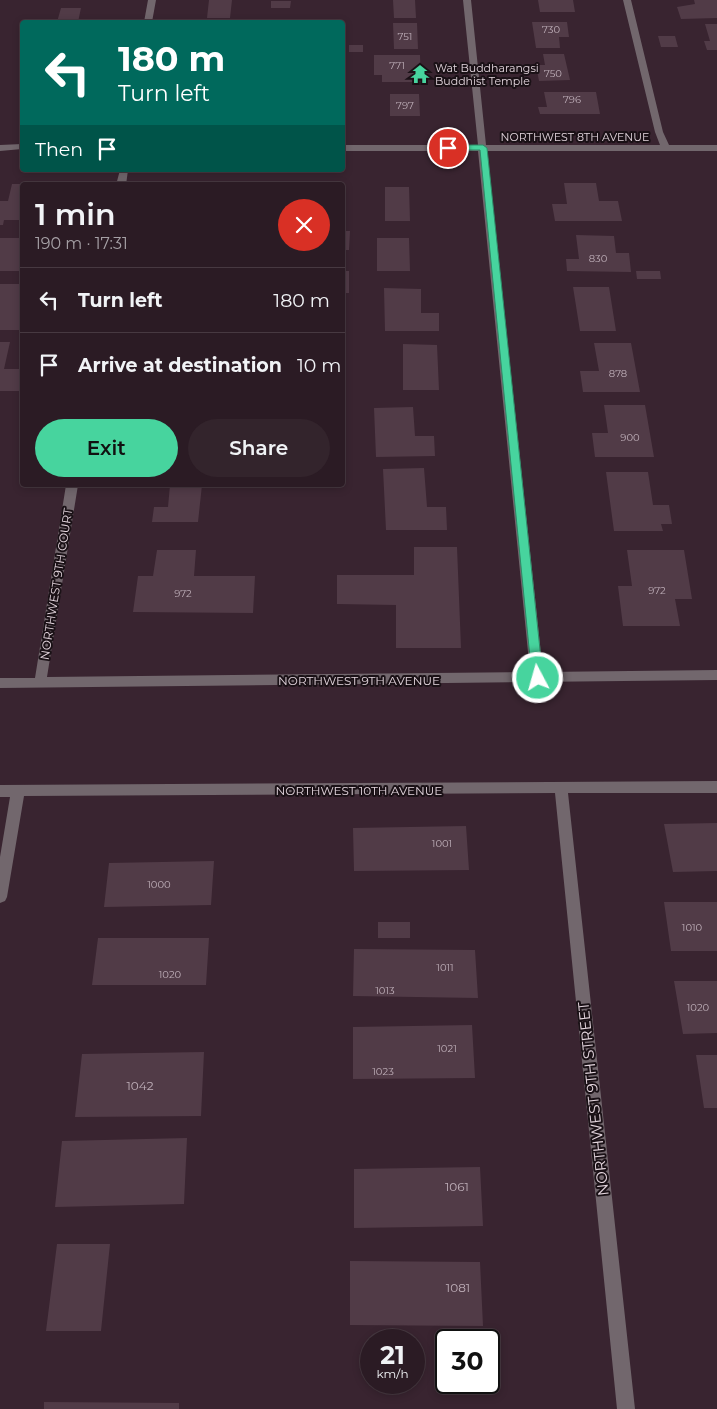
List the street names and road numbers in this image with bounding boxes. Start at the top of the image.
street label: NORTHWEST 8TH AVENUE [501,130,649,144]
street label: NORTHWEST 9TH COURT [37,507,75,661]
street label: NORTHWEST 9TH AVENUE [278,673,440,688]
street label: NORTHWEST 10TH AVENUE [276,783,442,798]
street label: NORTHWEST 9TH STREET [573,1001,613,1197]

